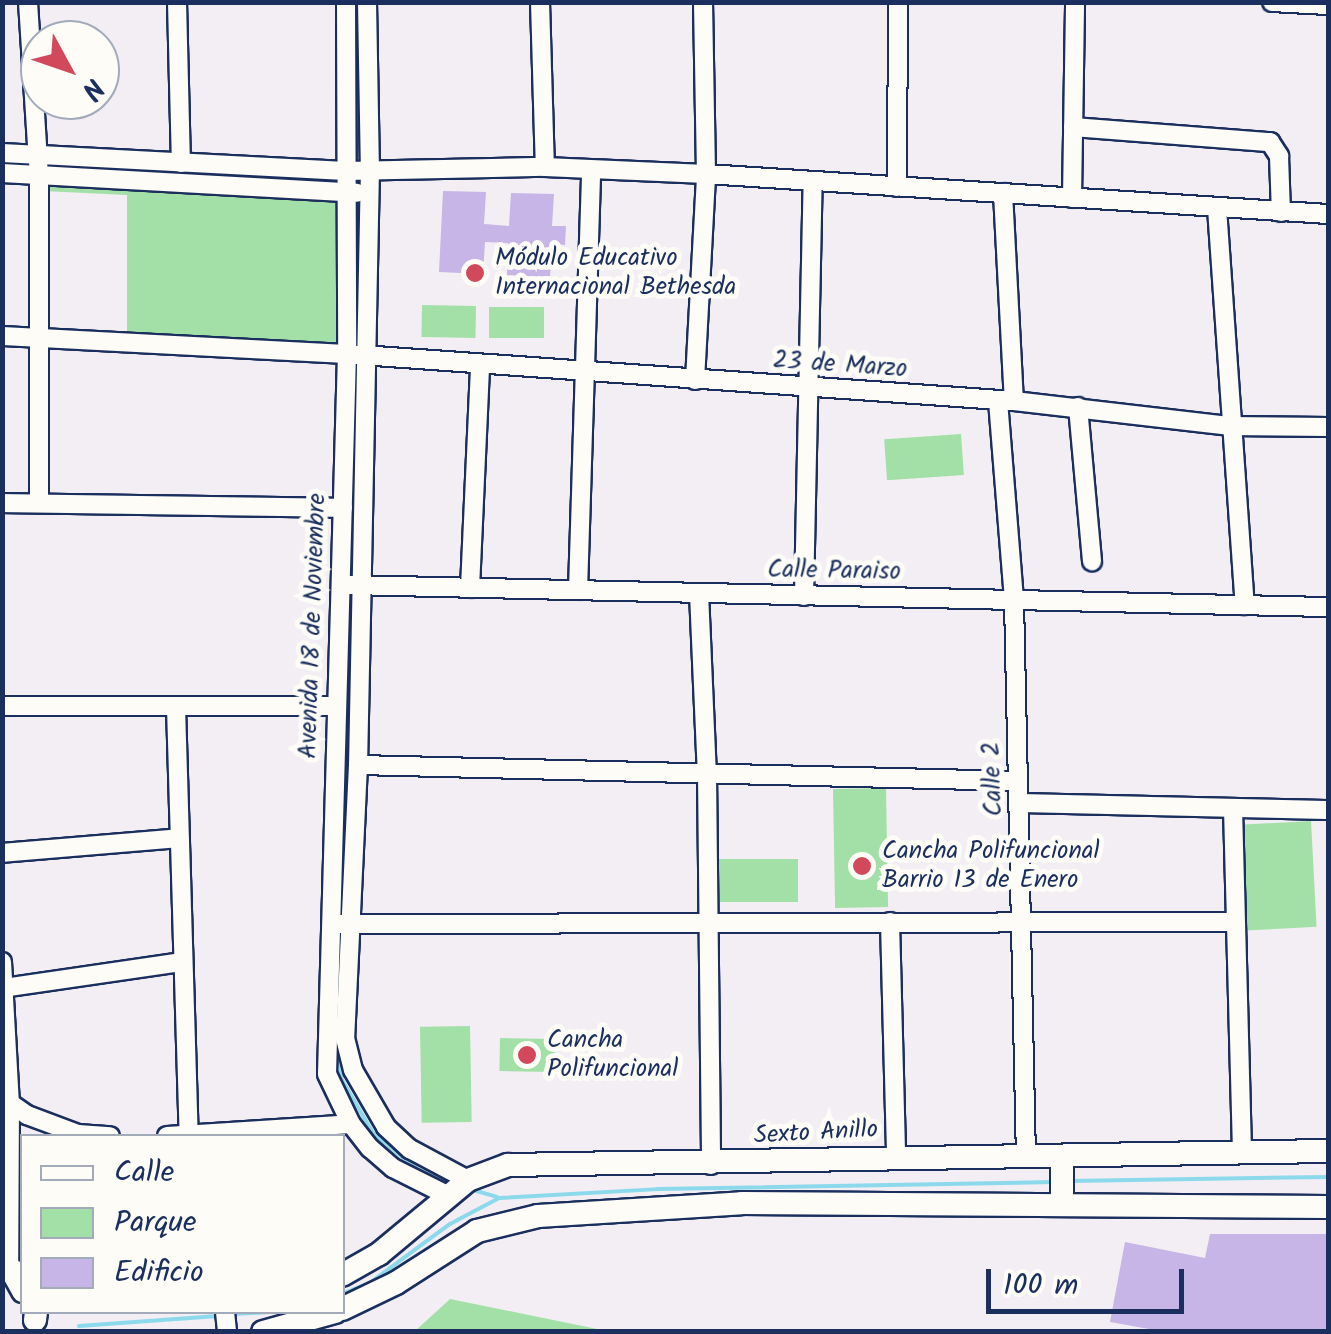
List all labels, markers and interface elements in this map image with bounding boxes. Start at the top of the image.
north arrow [20,20,120,120]
text: N [69,67,115,110]
place label: Módulo Educativo Internacional Bethesda [495,244,736,303]
marker: Módulo Educativo Internacional Bethesda [464,262,486,284]
street label: 23 de Marzo [772,345,908,385]
street label: Avenida 18 de Noviembre [293,493,333,759]
street label: Calle Paraiso [767,555,901,587]
street label: Calle 2 [977,741,1009,817]
place label: Cancha Polifuncional Barrio 13 de Enero [882,837,1100,896]
marker: Cancha Polifuncional Barrio 13 de Enero [851,855,873,877]
place label: Cancha Polifuncional [547,1026,678,1085]
marker: Cancha Polifuncional [516,1044,538,1066]
street label: Sexto Anillo [753,1115,879,1151]
legend [20,1134,345,1314]
text: Calle [114,1149,174,1197]
text: Parque [114,1199,196,1247]
text: Edificio [114,1249,204,1297]
scale bar [991,1249,1188,1311]
text: 100 m [1003,1262,1078,1310]

